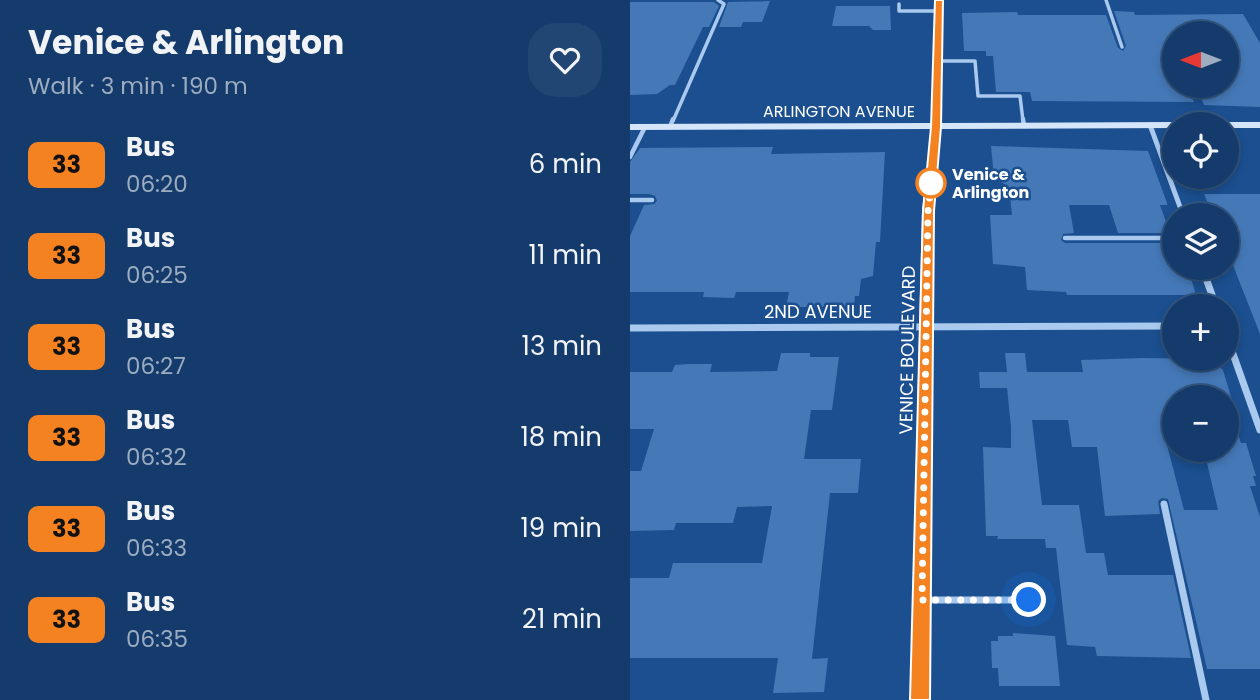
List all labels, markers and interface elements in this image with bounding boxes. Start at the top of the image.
text: Venice & Arlington [28,19,344,66]
north arrow [1162,21,1239,98]
map controls [1162,21,1239,462]
button: heart [528,23,602,97]
text: Walk · 3 min · 190 m [28,70,248,102]
street label: ARLINGTON AVENUE [763,100,915,123]
button: locate [1162,112,1239,189]
text: Bus [126,129,175,165]
text: 6 min [529,146,602,182]
text: 33 [52,148,81,181]
place label: Venice & Arlington [952,163,1029,204]
text: 06:20 [126,168,188,200]
marker: Venice & Arlington [916,168,946,198]
button: layers [1162,203,1239,280]
text: Bus [126,220,175,256]
text: 11 min [529,237,602,273]
text: 33 [52,239,81,272]
text: 06:25 [126,259,188,291]
street label: VENICE BOULEVARD [893,265,921,435]
button: + [1162,294,1239,371]
street label: 2ND AVENUE [764,299,872,324]
text: Bus [126,311,175,347]
text: 13 min [522,328,602,364]
text: 33 [52,330,81,363]
text: 06:27 [126,350,186,382]
button: − [1162,385,1239,462]
text: Bus [126,402,175,438]
text: 18 min [521,419,602,455]
text: 33 [52,421,81,454]
text: 06:32 [126,441,187,473]
text: Bus [126,493,175,529]
text: 19 min [521,510,602,546]
text: 33 [52,512,81,545]
text: 06:33 [126,532,187,564]
your location [1011,582,1046,617]
text: Bus [126,584,175,620]
text: 21 min [522,601,602,637]
text: 33 [52,603,81,636]
text: 06:35 [126,623,188,655]

